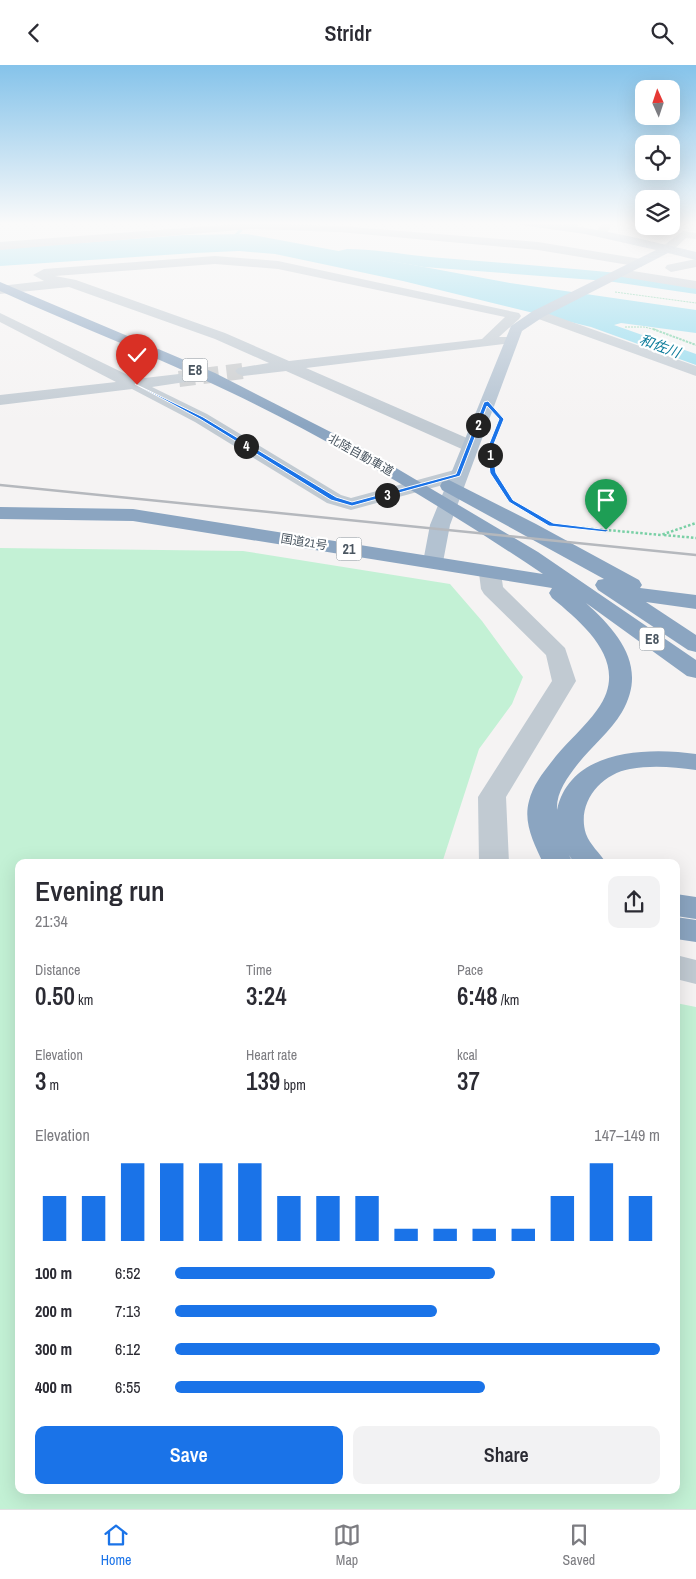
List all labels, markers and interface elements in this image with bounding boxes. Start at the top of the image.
text: Stridr [325,18,371,48]
icon: back [20,19,48,47]
icon: search [648,19,676,47]
north arrow [635,80,680,125]
map controls [635,80,680,235]
button: locate [635,135,680,180]
button: layers [635,190,680,235]
water label: 和佐川 [637,330,685,362]
pin [116,334,158,385]
icon: check [123,341,151,369]
road number: E8 [182,359,208,381]
pin: 2 [466,413,490,437]
text: 2 [475,416,482,434]
street label: 北陸自動車道 [326,431,396,479]
pin: 4 [234,433,258,459]
text: 4 [243,437,250,455]
pin: 1 [478,443,502,467]
text: 1 [487,446,494,464]
pin [585,479,627,530]
pin: 3 [374,483,400,507]
text: 3 [384,486,391,504]
icon: arrive [592,486,620,514]
street label: 国道21号 [280,530,328,554]
road number: 21 [336,537,362,561]
road number: E8 [640,627,664,651]
text: Evening run [35,872,165,910]
button: share [608,876,660,928]
text: 21:34 [35,910,68,932]
text: Distance [35,961,80,979]
text: Time [246,961,272,979]
text: Pace [457,961,483,979]
text: 0.50 [35,979,75,1013]
text: 3:24 [246,979,287,1013]
text: 6:48 [457,979,498,1013]
text: km [75,991,93,1009]
text: /km [498,991,519,1009]
text: Elevation [35,1046,83,1064]
text: Heart rate [246,1046,297,1064]
text: kcal [457,1046,477,1064]
text: 3 [35,1064,46,1098]
text: 139 [246,1064,280,1098]
text: 37 [457,1064,480,1098]
text: m [46,1076,59,1094]
text: bpm [280,1076,306,1094]
text: Elevation [35,1124,90,1146]
text: 147–149 m [594,1124,660,1146]
text: 100 m [35,1262,72,1284]
text: 6:52 [115,1262,141,1284]
text: 200 m [35,1300,72,1322]
text: 7:13 [115,1300,141,1322]
text: 300 m [35,1338,72,1360]
text: 6:12 [115,1338,141,1360]
text: 400 m [35,1376,72,1398]
text: 6:55 [115,1376,141,1398]
button: Save [35,1426,343,1484]
button: Share [353,1426,660,1484]
tab: Home [101,1521,131,1569]
tab: Map [333,1521,361,1569]
tab: Saved [563,1521,595,1569]

